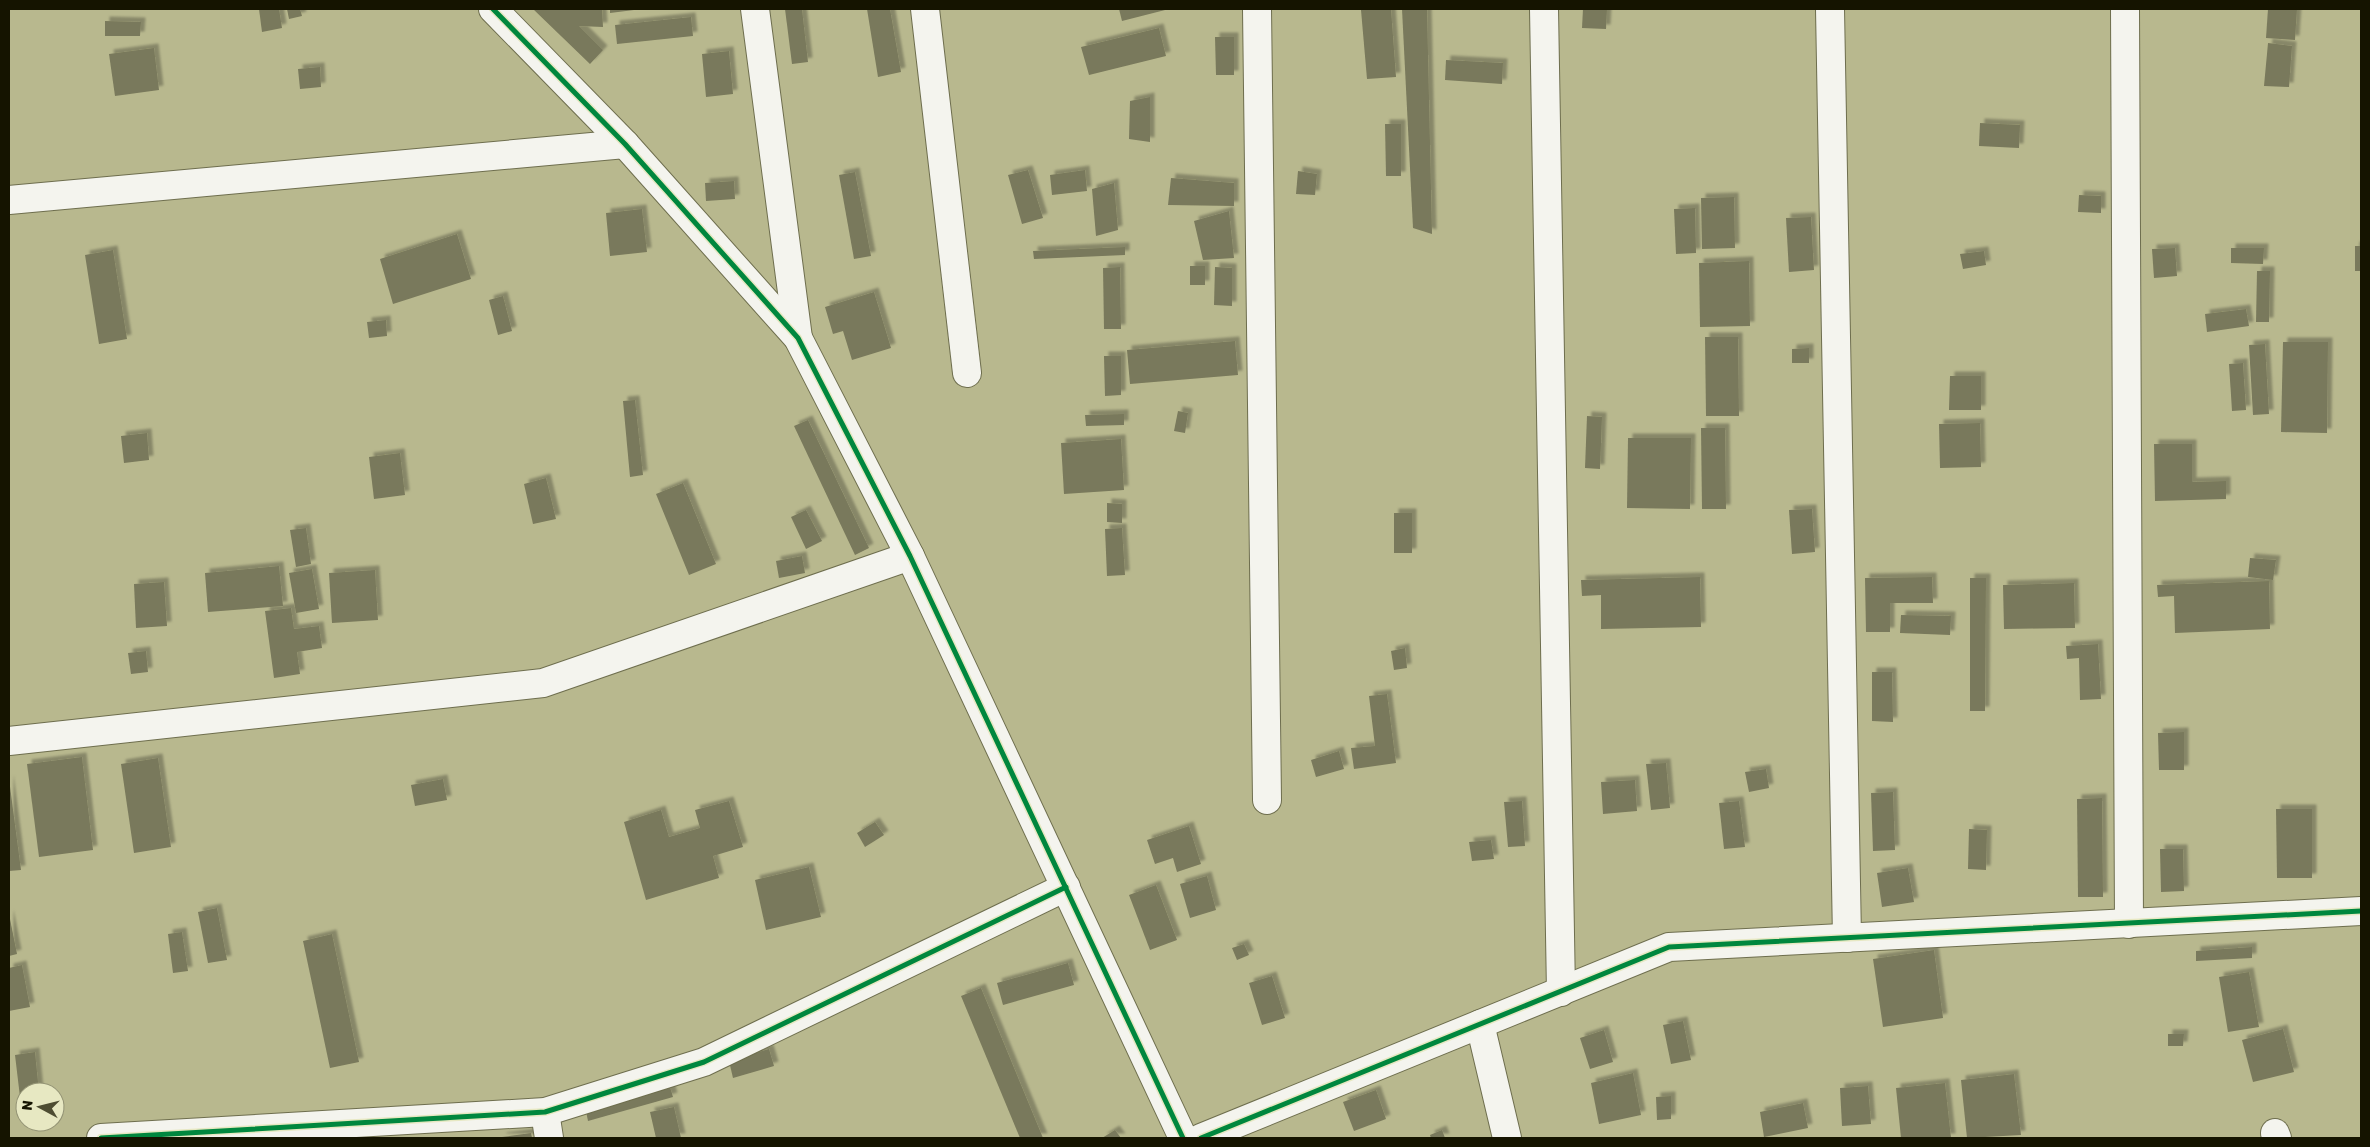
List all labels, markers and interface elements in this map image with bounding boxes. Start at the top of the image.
north arrow [15,1082,65,1132]
text: N [19,1099,37,1112]

